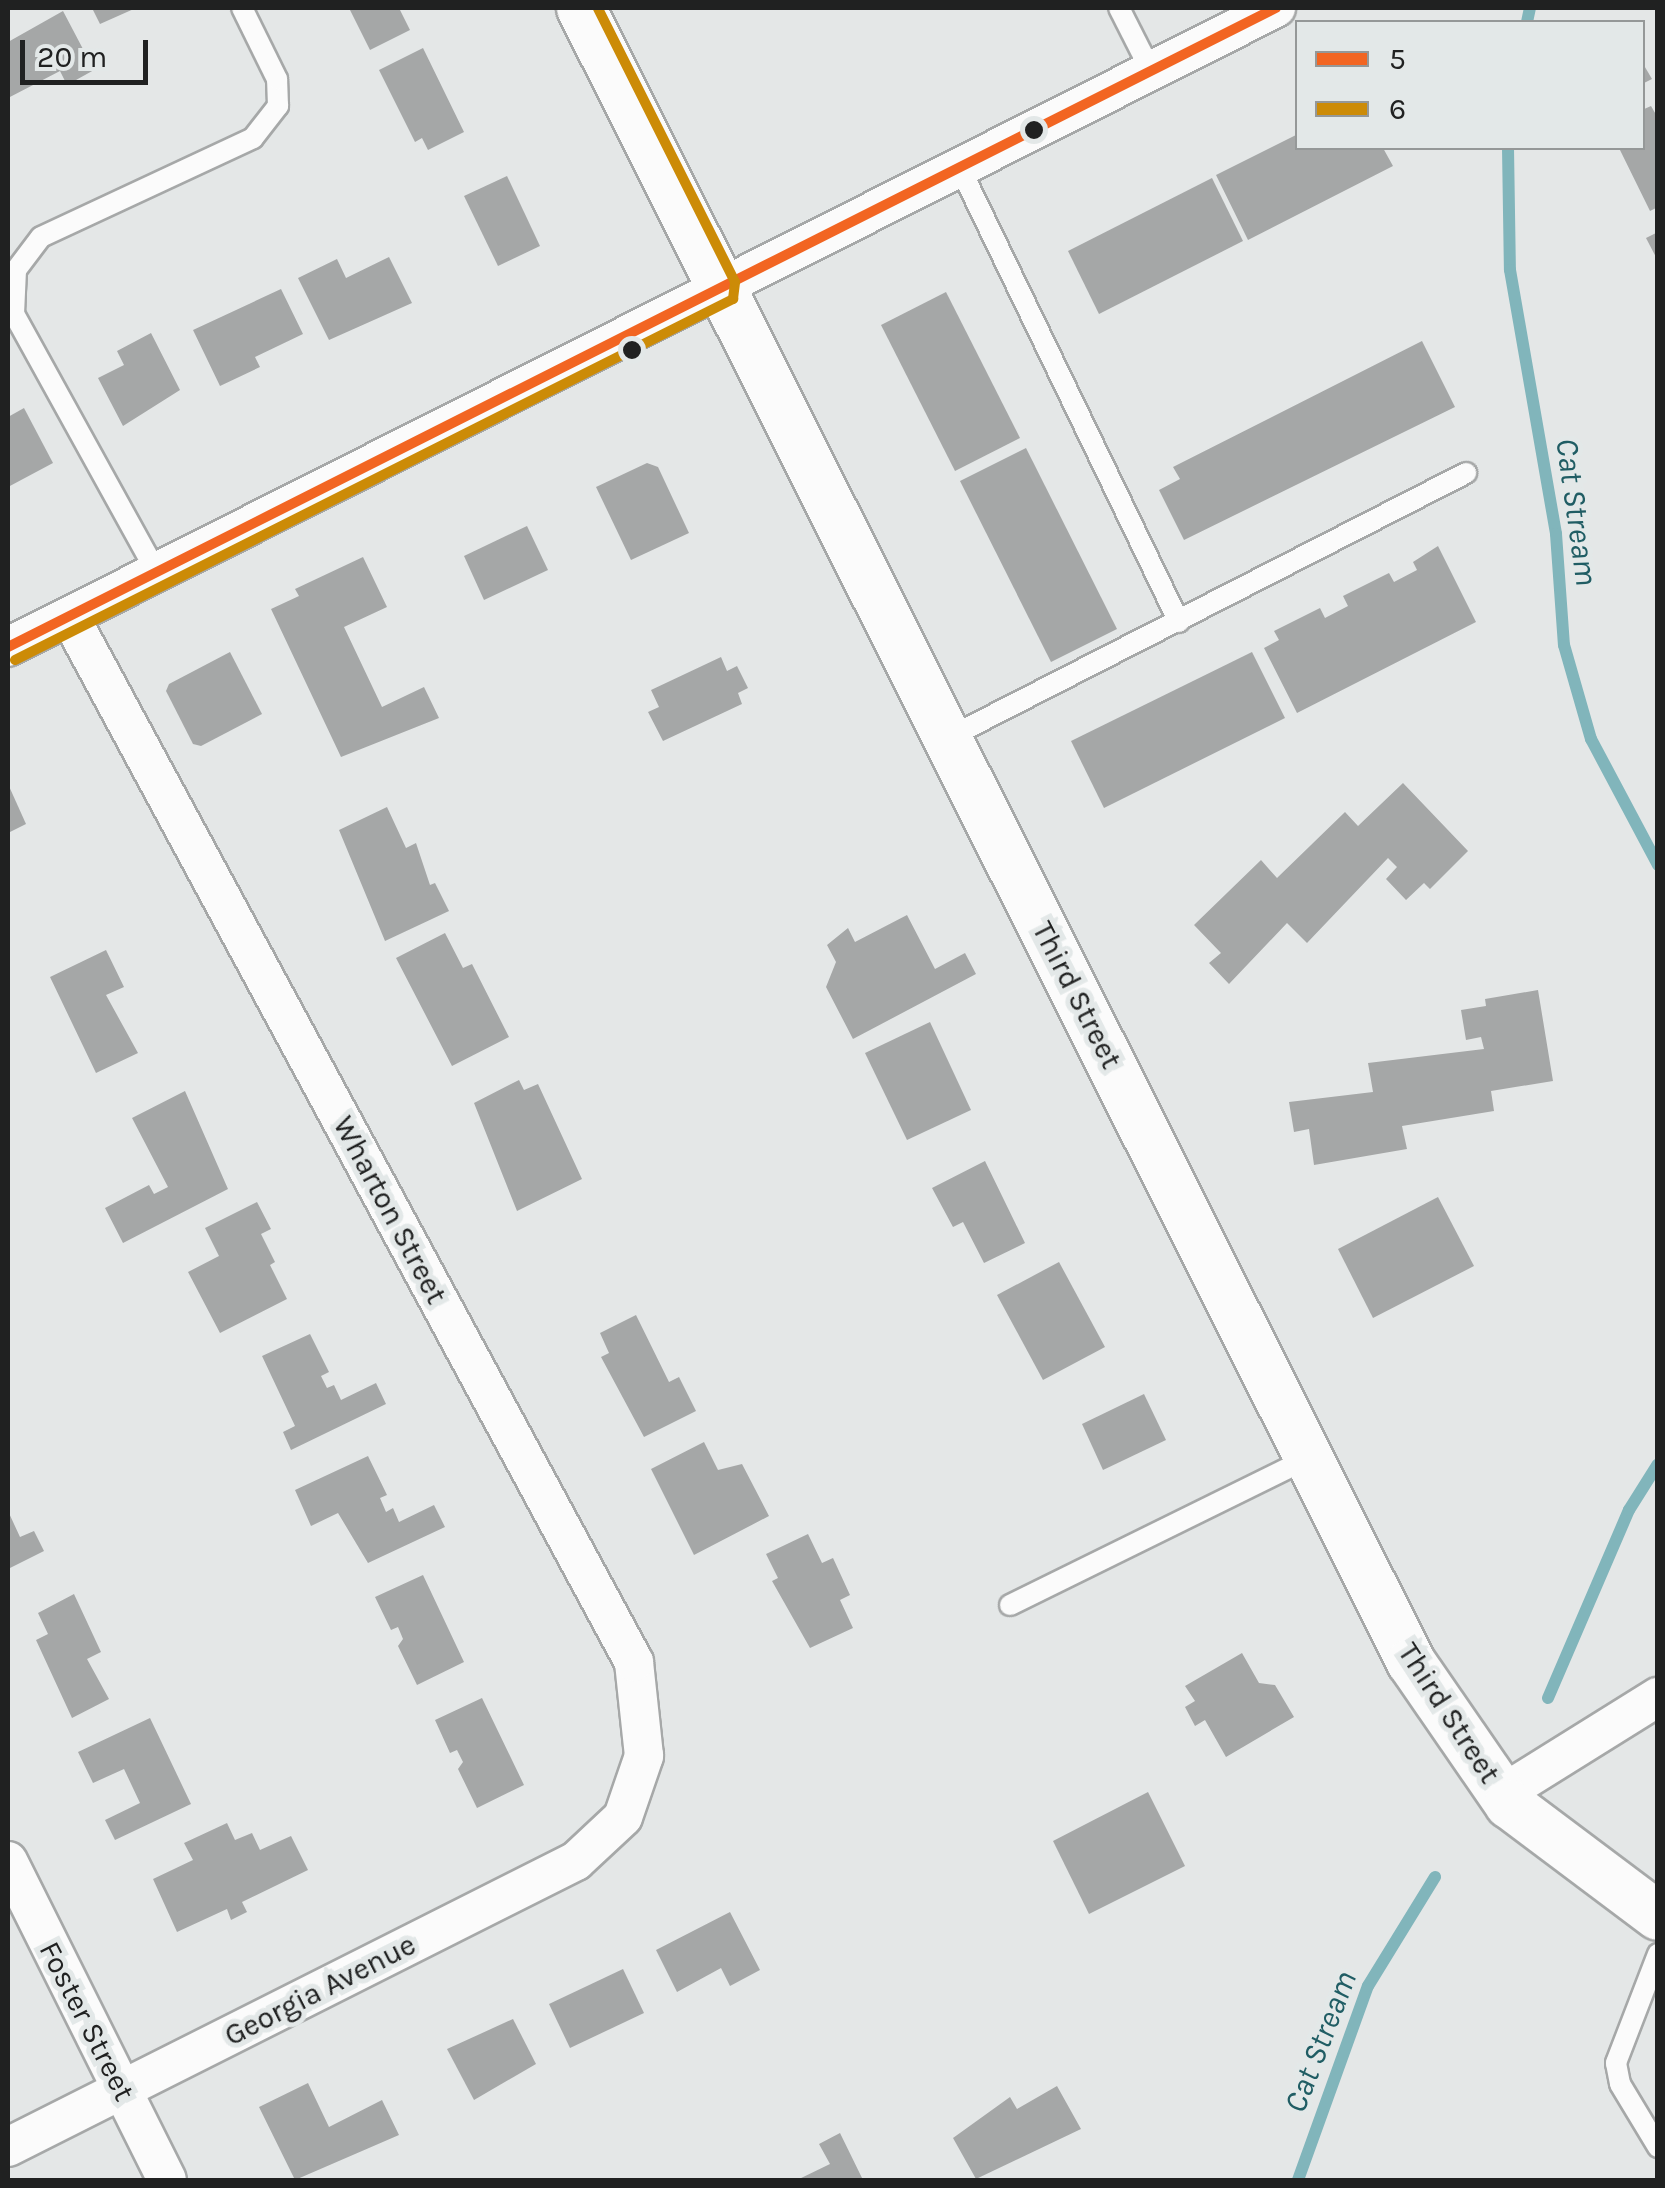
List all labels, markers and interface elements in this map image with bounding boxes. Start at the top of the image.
scale bar [25,20,152,82]
legend [1295,20,1645,150]
text: 20 m [37,39,107,75]
text: 5 [1389,41,1406,77]
text: 6 [1389,91,1406,127]
unlabelled marker [1024,120,1044,140]
unlabelled marker [622,340,642,360]
water label: Cat Stream [1547,436,1605,588]
street label: Third Street [1025,915,1129,1075]
street label: Wharton Street [325,1110,455,1310]
street label: Third Street [1390,1636,1508,1790]
street label: Georgia Avenue [218,1926,422,2054]
street label: Foster Street [31,1935,143,2107]
water label: Cat Stream [1276,1966,1366,2118]

